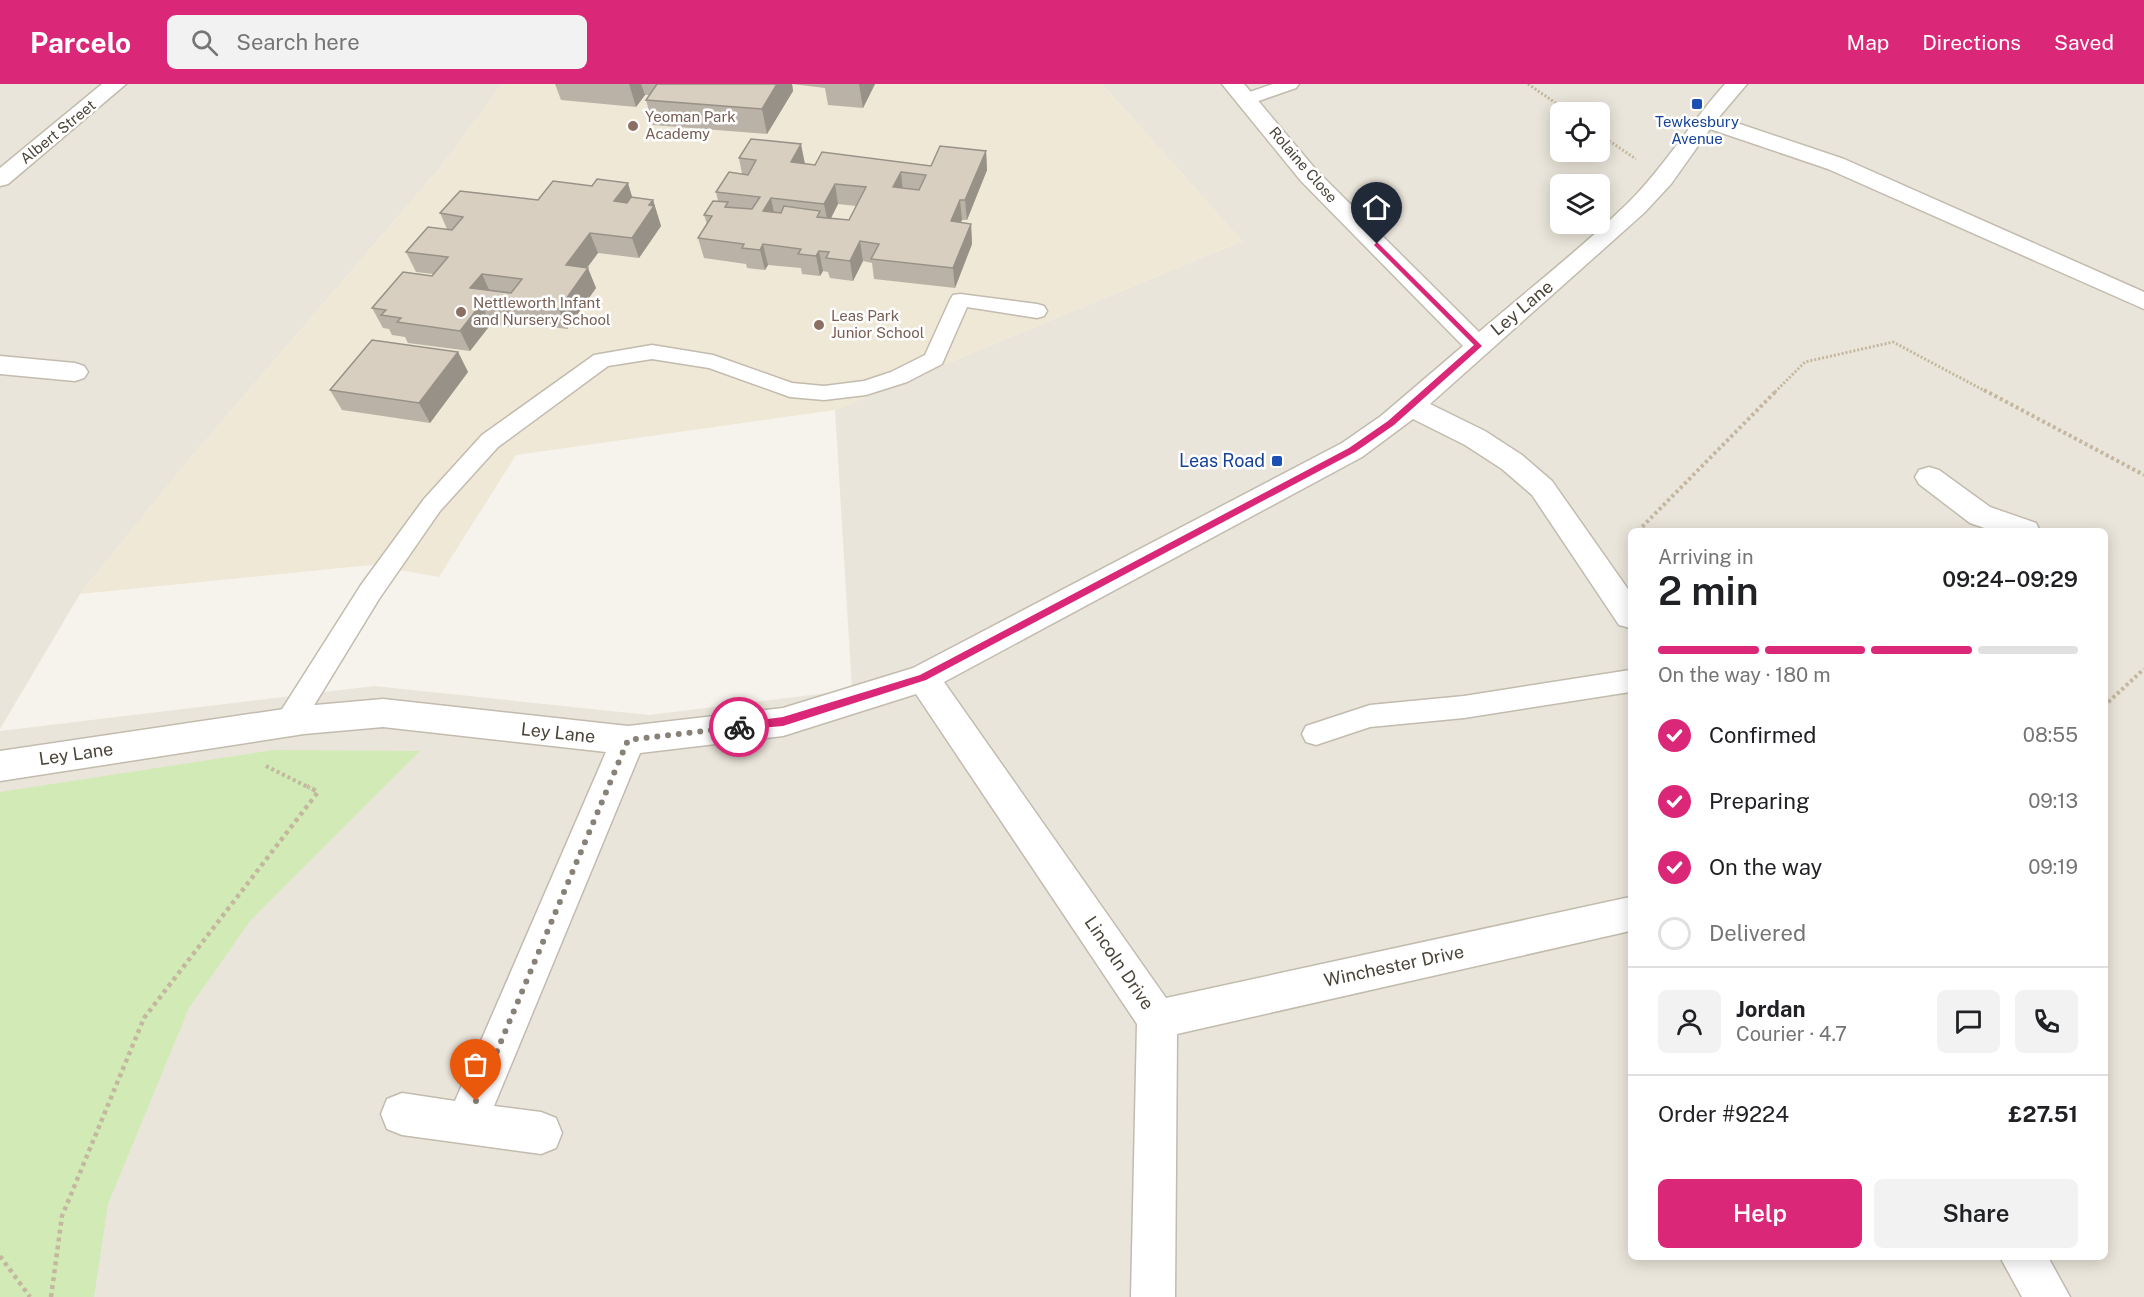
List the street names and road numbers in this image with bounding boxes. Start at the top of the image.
street label: Albert Street [17,96,99,167]
street label: Rolaine Close [1266,123,1341,206]
street label: Ley Lane [1486,276,1557,340]
street label: Ley Lane [520,718,596,747]
street label: Ley Lane [37,738,114,769]
street label: Lincoln Drive [1080,912,1158,1014]
street label: Winchester Drive [1322,940,1466,991]

